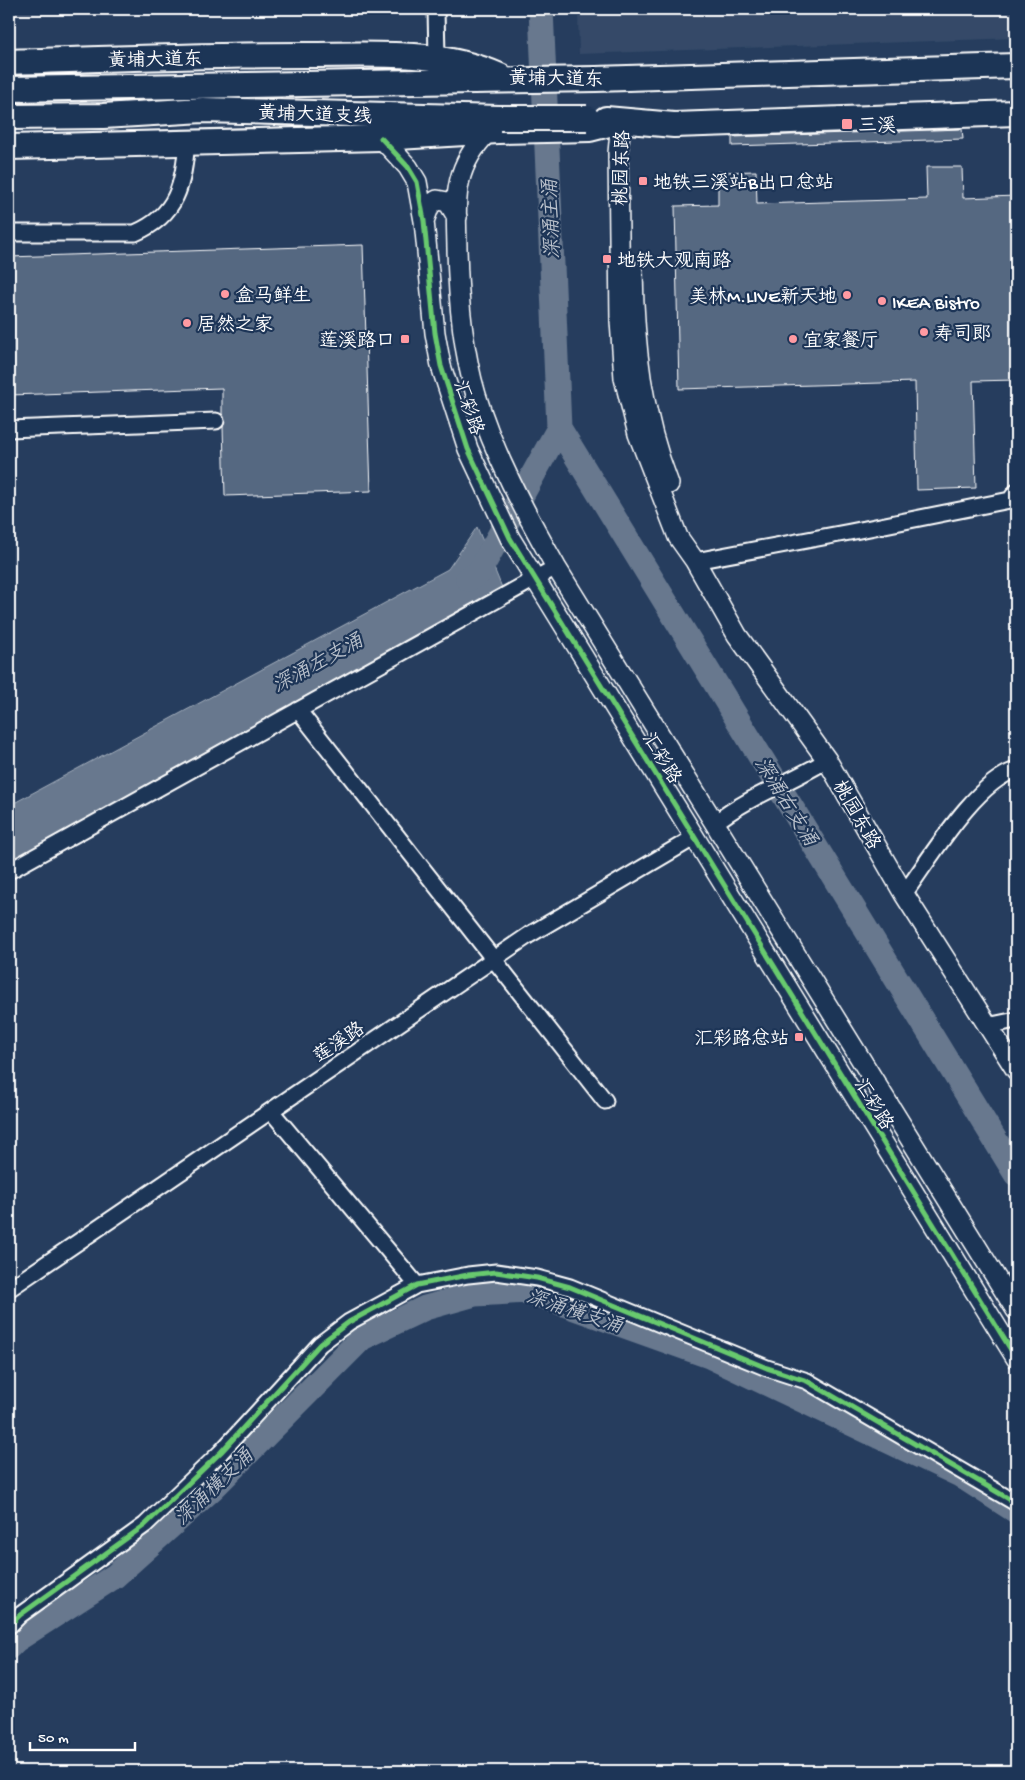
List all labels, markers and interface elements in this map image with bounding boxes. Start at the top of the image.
street label: 黄埔大道东 [107,48,203,74]
street label: 黄埔大道东 [508,67,604,93]
street label: 黄埔大道支线 [258,102,372,130]
place label: 三溪 [858,115,896,139]
marker: 三溪 [840,117,854,131]
street label: 桃园东路 [610,130,636,207]
place label: 地铁三溪站B出口总站 [653,172,834,196]
marker: 地铁三溪站B出口总站 [637,175,649,187]
water label: 深涌主涌 [539,178,566,259]
place label: 地铁大观南路 [617,250,731,274]
marker: 地铁大观南路 [601,253,613,265]
place label: 盒马鲜生 [235,285,311,309]
place label: 美林M.LIVE新天地 [689,286,837,310]
marker: 盒马鲜生 [219,288,231,300]
marker: 美林M.LIVE新天地 [841,289,853,301]
place label: IKEA Bistro [892,293,980,316]
marker: IKEA Bistro [876,295,888,307]
place label: 居然之家 [197,314,273,338]
marker: 居然之家 [181,317,193,329]
place label: 寿司郎 [934,323,991,347]
marker: 寿司郎 [918,326,930,338]
place label: 莲溪路口 [319,330,395,354]
place label: 宜家餐厅 [803,330,879,354]
marker: 莲溪路口 [399,333,411,345]
marker: 宜家餐厅 [787,333,799,345]
street label: 汇彩路 [447,377,488,439]
water label: 深涌左支涌 [268,629,369,699]
street label: 汇彩路 [635,728,686,789]
water label: 深涌右支涌 [748,753,823,852]
street label: 桃园东路 [826,777,885,854]
street label: 莲溪路 [309,1018,370,1069]
place label: 汇彩路总站 [694,1028,789,1052]
marker: 汇彩路总站 [793,1031,805,1043]
street label: 汇彩路 [847,1074,898,1135]
water label: 深涌横支涌 [523,1285,627,1340]
water label: 深涌横支涌 [170,1443,260,1532]
scale bar [30,1720,135,1752]
text: 50 m [38,1730,69,1748]

